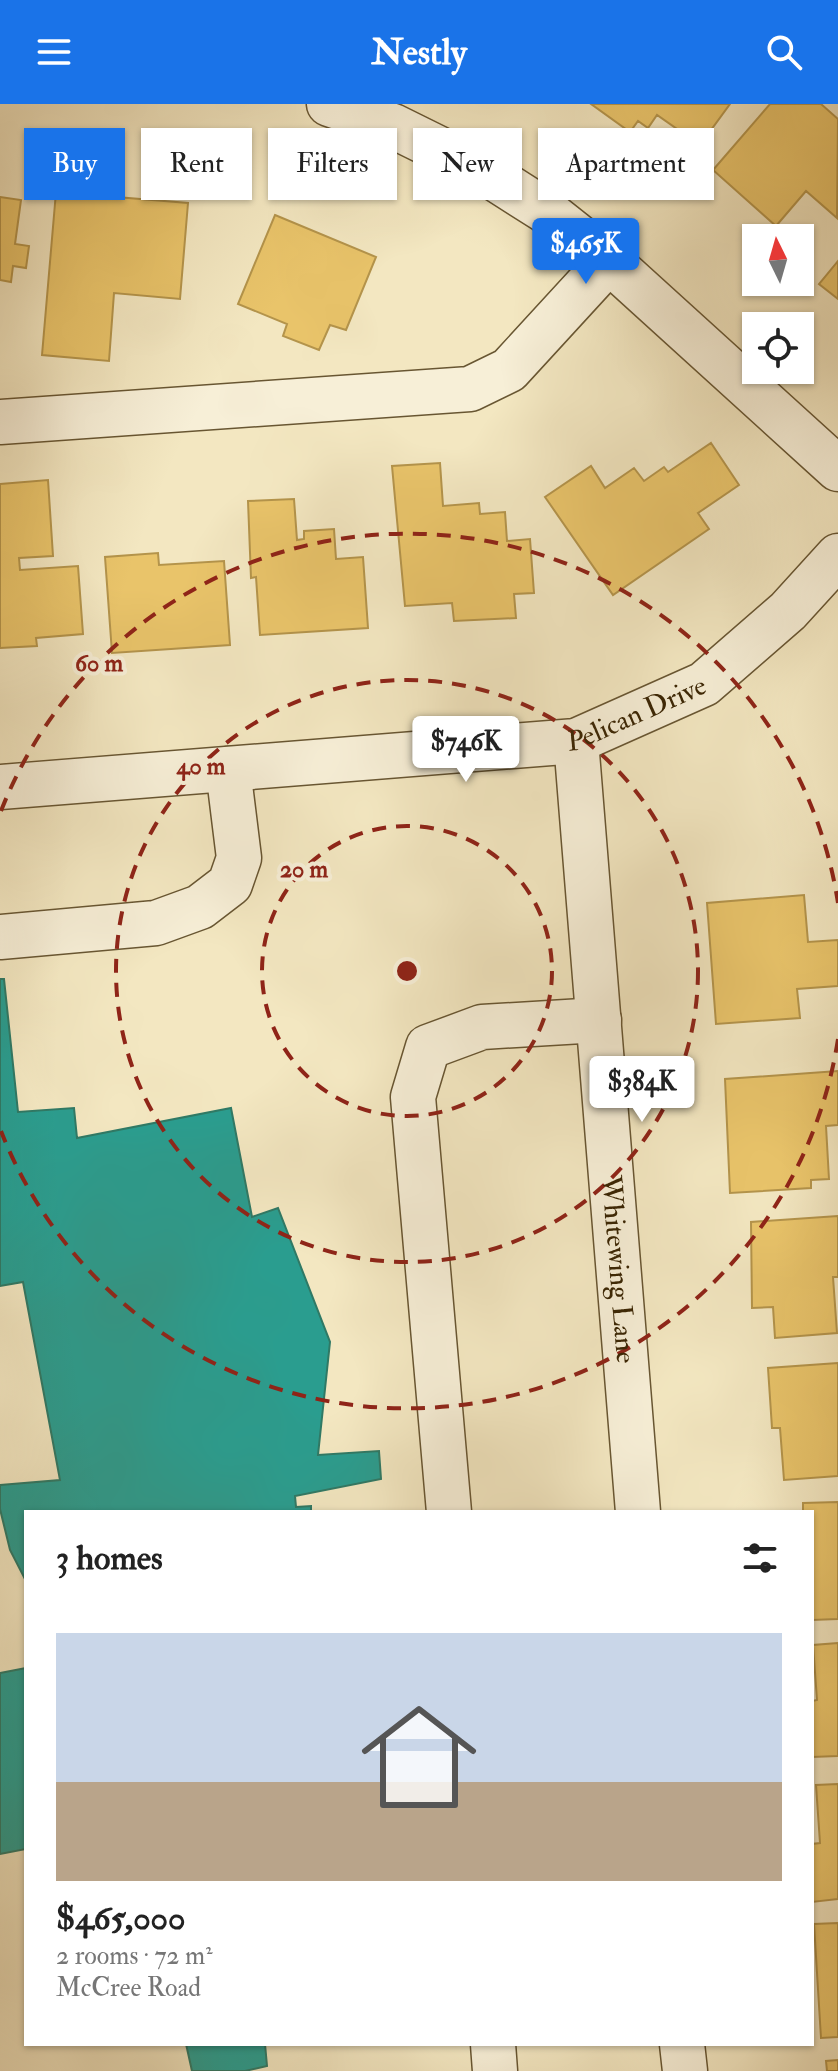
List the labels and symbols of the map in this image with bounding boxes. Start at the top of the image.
pin: $465K [530,218,642,286]
north arrow [742,224,814,296]
text: 60 m [75,648,123,679]
street label: Pelican Drive [566,668,712,759]
pin: $746K [410,716,522,784]
text: 40 m [176,751,226,782]
text: 20 m [280,854,328,885]
centre of rings [393,957,421,985]
pin: $384K [586,1056,698,1124]
street label: Whitewing Lane [593,1173,644,1365]

